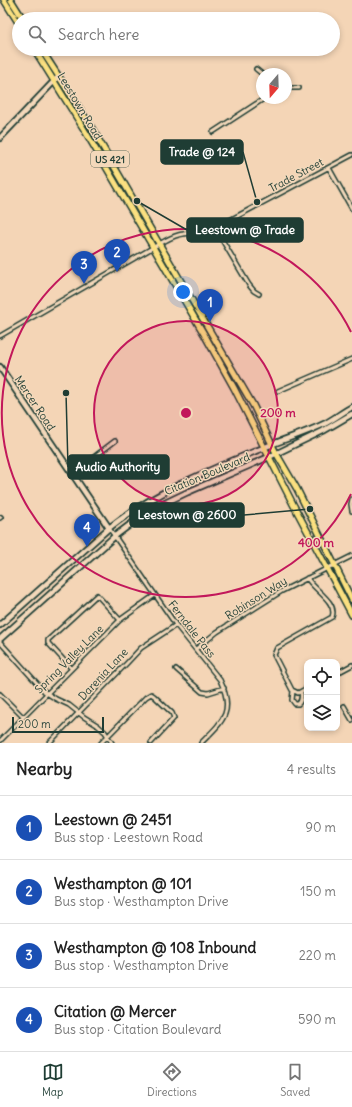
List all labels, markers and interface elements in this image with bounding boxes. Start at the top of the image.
search box [12,12,340,56]
icon: search [26,23,48,45]
text: Search here [58,25,139,44]
north arrow [256,68,292,104]
street label: Leestown Road [54,70,106,143]
callout: Trade @ 124 [161,140,243,164]
text: Trade @ 124 [169,144,235,160]
road number: US 421 [91,151,129,167]
street label: Trade Street [266,155,326,195]
callout: Leestown @ Trade [187,218,303,242]
text: Leestown @ Trade [195,222,296,238]
pin: 2 [104,239,130,272]
pin: 3 [71,251,97,284]
your location [173,282,193,302]
pin: 1 [197,289,223,322]
street label: Mercer Road [11,373,59,434]
text: 200 m [260,405,296,420]
centre of rings [179,406,193,420]
street label: Citation Boulevard [162,449,252,498]
callout: Audio Authority [68,455,169,479]
text: Audio Authority [76,459,161,475]
callout: Leestown @ 2600 [130,503,244,527]
text: Leestown @ 2600 [138,507,236,523]
pin: 4 [74,514,100,547]
text: 400 m [298,535,335,550]
street label: Robinson Way [222,573,290,623]
street label: Ferndale Pass [165,598,219,660]
street label: Spring Valley Lane [32,622,106,696]
street label: Darenia Lane [75,645,131,703]
map controls [304,659,340,731]
button: locate [304,659,340,695]
button: layers [304,695,340,731]
scale bar [12,715,104,734]
text: 200 m [18,717,51,731]
text: Nearby [16,758,72,780]
text: 4 results [287,761,336,778]
text: Leestown @ 2451 [54,810,172,829]
text: 1 [26,819,32,836]
text: 90 m [305,819,336,836]
text: Bus stop · Leestown Road [54,829,203,846]
text: Westhampton @ 101 [54,874,192,893]
text: 2 [25,883,33,900]
text: 150 m [300,883,336,900]
text: Bus stop · Westhampton Drive [54,893,229,910]
text: Westhampton @ 108 Inbound [54,938,256,957]
text: 3 [25,947,33,964]
text: 220 m [299,947,336,964]
text: Bus stop · Westhampton Drive [54,957,229,974]
text: Citation @ Mercer [54,1002,176,1021]
text: 4 [25,1011,33,1028]
text: 590 m [298,1011,336,1028]
text: Bus stop · Citation Boulevard [54,1021,222,1038]
tab: Map [42,1061,64,1099]
tab: Directions [147,1061,197,1099]
tab: Saved [280,1061,310,1099]

